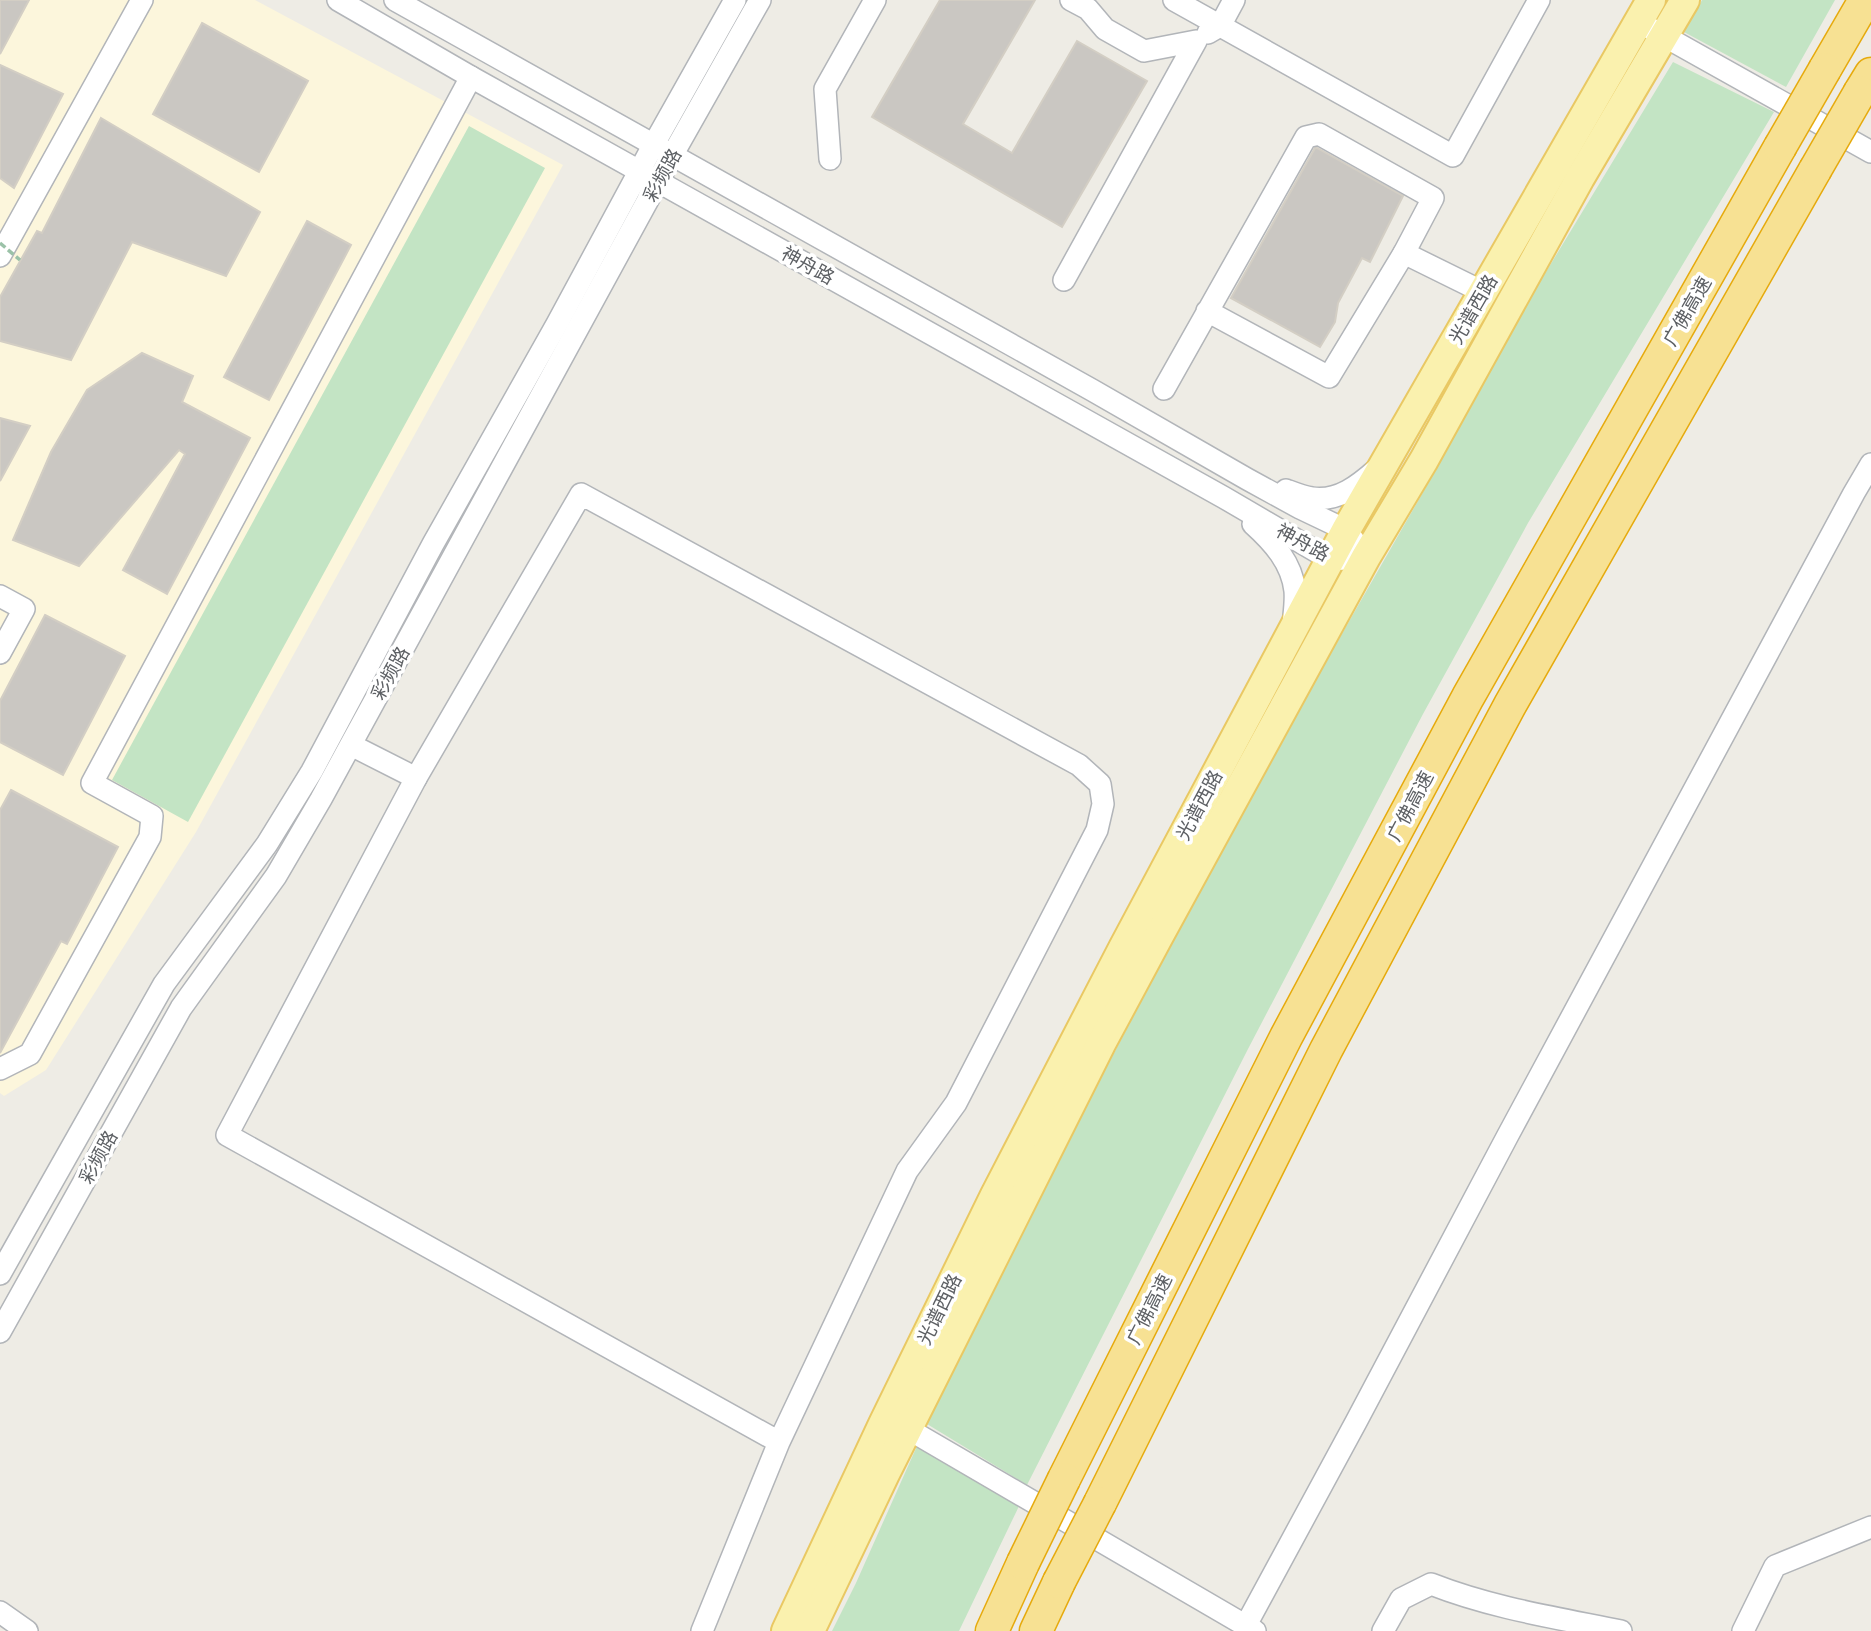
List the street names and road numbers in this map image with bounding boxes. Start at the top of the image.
street label: 彩频路 [638,144,687,206]
street label: 神舟路 [777,241,839,290]
street label: 光谱西路 [1444,270,1503,348]
street label: 广佛高速 [1658,272,1717,350]
street label: 神舟路 [1272,518,1334,567]
street label: 彩频路 [366,642,415,704]
street label: 光谱西路 [1171,766,1228,845]
street label: 广佛高速 [1382,767,1439,846]
street label: 彩频路 [74,1126,123,1188]
street label: 光谱西路 [912,1270,967,1349]
street label: 广佛高速 [1121,1270,1178,1349]

